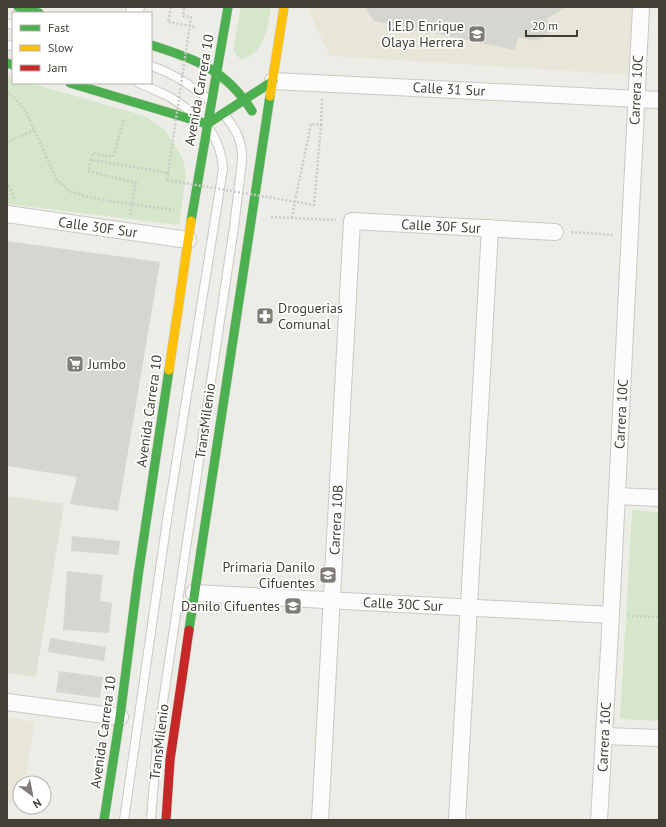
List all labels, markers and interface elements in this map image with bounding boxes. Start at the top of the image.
legend [12,12,152,84]
scale bar [526,12,577,38]
place label: I.E.D Enrique Olaya Herrera [381,17,464,51]
text: 20 m [532,18,558,33]
text: Fast [48,20,69,35]
school or university icon: I.E.D Enrique Olaya Herrera [467,24,487,44]
street label: Avenida Carrera 10 [180,32,218,147]
text: Slow [48,40,73,55]
street label: Carrera 10C [625,55,647,125]
text: Jam [47,60,67,75]
street label: Calle 31 Sur [412,78,486,100]
street label: Calle 30F Sur [57,213,139,241]
street label: Calle 30F Sur [401,215,482,237]
place label: Droguerias Comunal [278,299,343,333]
pharmacy icon: Droguerias Comunal [255,306,275,326]
street label: Avenida Carrera 10 [132,353,166,468]
supermarket icon: Jumbo [65,354,85,374]
place label: Jumbo [87,355,126,373]
street label: Carrera 10C [610,379,632,449]
street label: TransMilenio [191,382,219,460]
street label: Carrera 10B [325,484,347,556]
place label: Primaria Danilo Cifuentes [223,558,315,592]
school or university icon: Primaria Danilo Cifuentes [318,565,338,585]
street label: Calle 30C Sur [363,593,444,615]
school or university icon: Danilo Cifuentes [283,596,303,616]
place label: Danilo Cifuentes [181,597,280,615]
street label: Avenida Carrera 10 [86,674,120,789]
street label: Carrera 10C [593,702,615,772]
street label: TransMilenio [145,703,173,781]
north arrow [12,775,52,815]
text: N [31,796,44,811]

